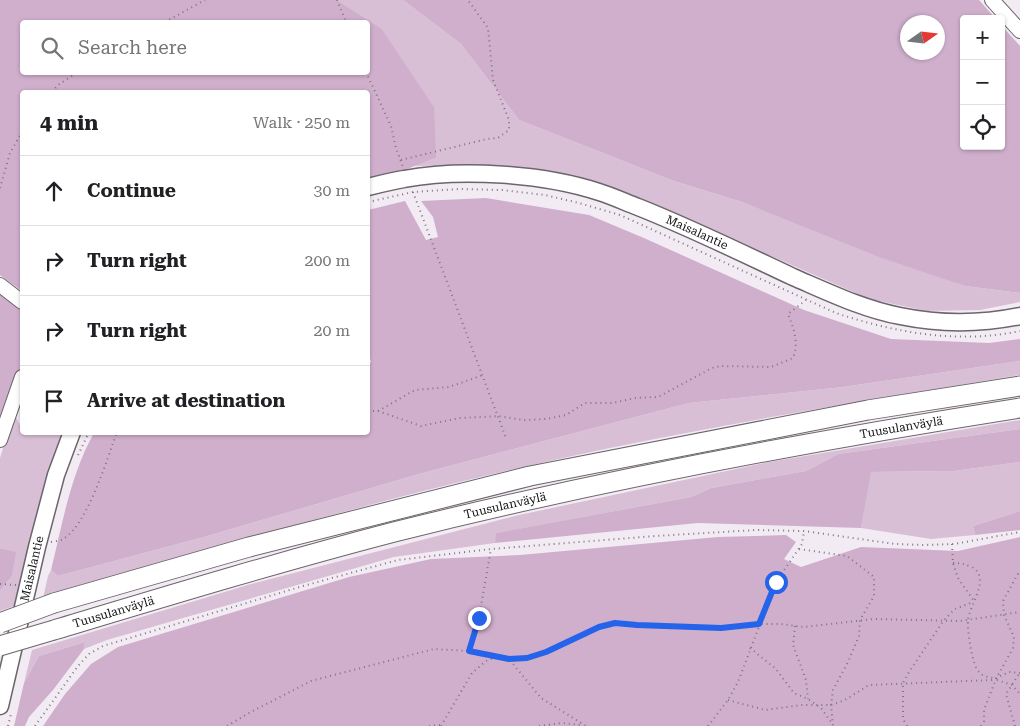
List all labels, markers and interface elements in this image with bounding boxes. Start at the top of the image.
north arrow [900,15,945,60]
map controls [960,15,1005,150]
button: + [960,15,1005,60]
search box [20,20,370,75]
icon: search [38,34,66,62]
text: Search here [78,36,187,59]
button: − [960,60,1005,105]
button: locate [960,105,1005,150]
text: 4 min [40,111,98,135]
text: Walk · 250 m [253,113,350,132]
icon: ahead [40,177,68,205]
text: Continue [87,179,176,202]
text: 30 m [313,181,350,200]
street label: Maisalantie [664,212,731,253]
icon: right [40,247,68,275]
text: Turn right [87,249,187,272]
text: 200 m [304,251,350,270]
icon: right [40,317,68,345]
text: Turn right [87,319,187,342]
text: 20 m [313,321,350,340]
icon: arrive [40,387,68,415]
text: Arrive at destination [87,389,285,412]
street label: Tuusulanväylä [859,413,944,441]
street label: Tuusulanväylä [462,489,548,522]
street label: Maisalantie [18,534,47,603]
route start [765,571,788,594]
street label: Tuusulanväylä [71,593,156,631]
route end [468,607,491,630]

